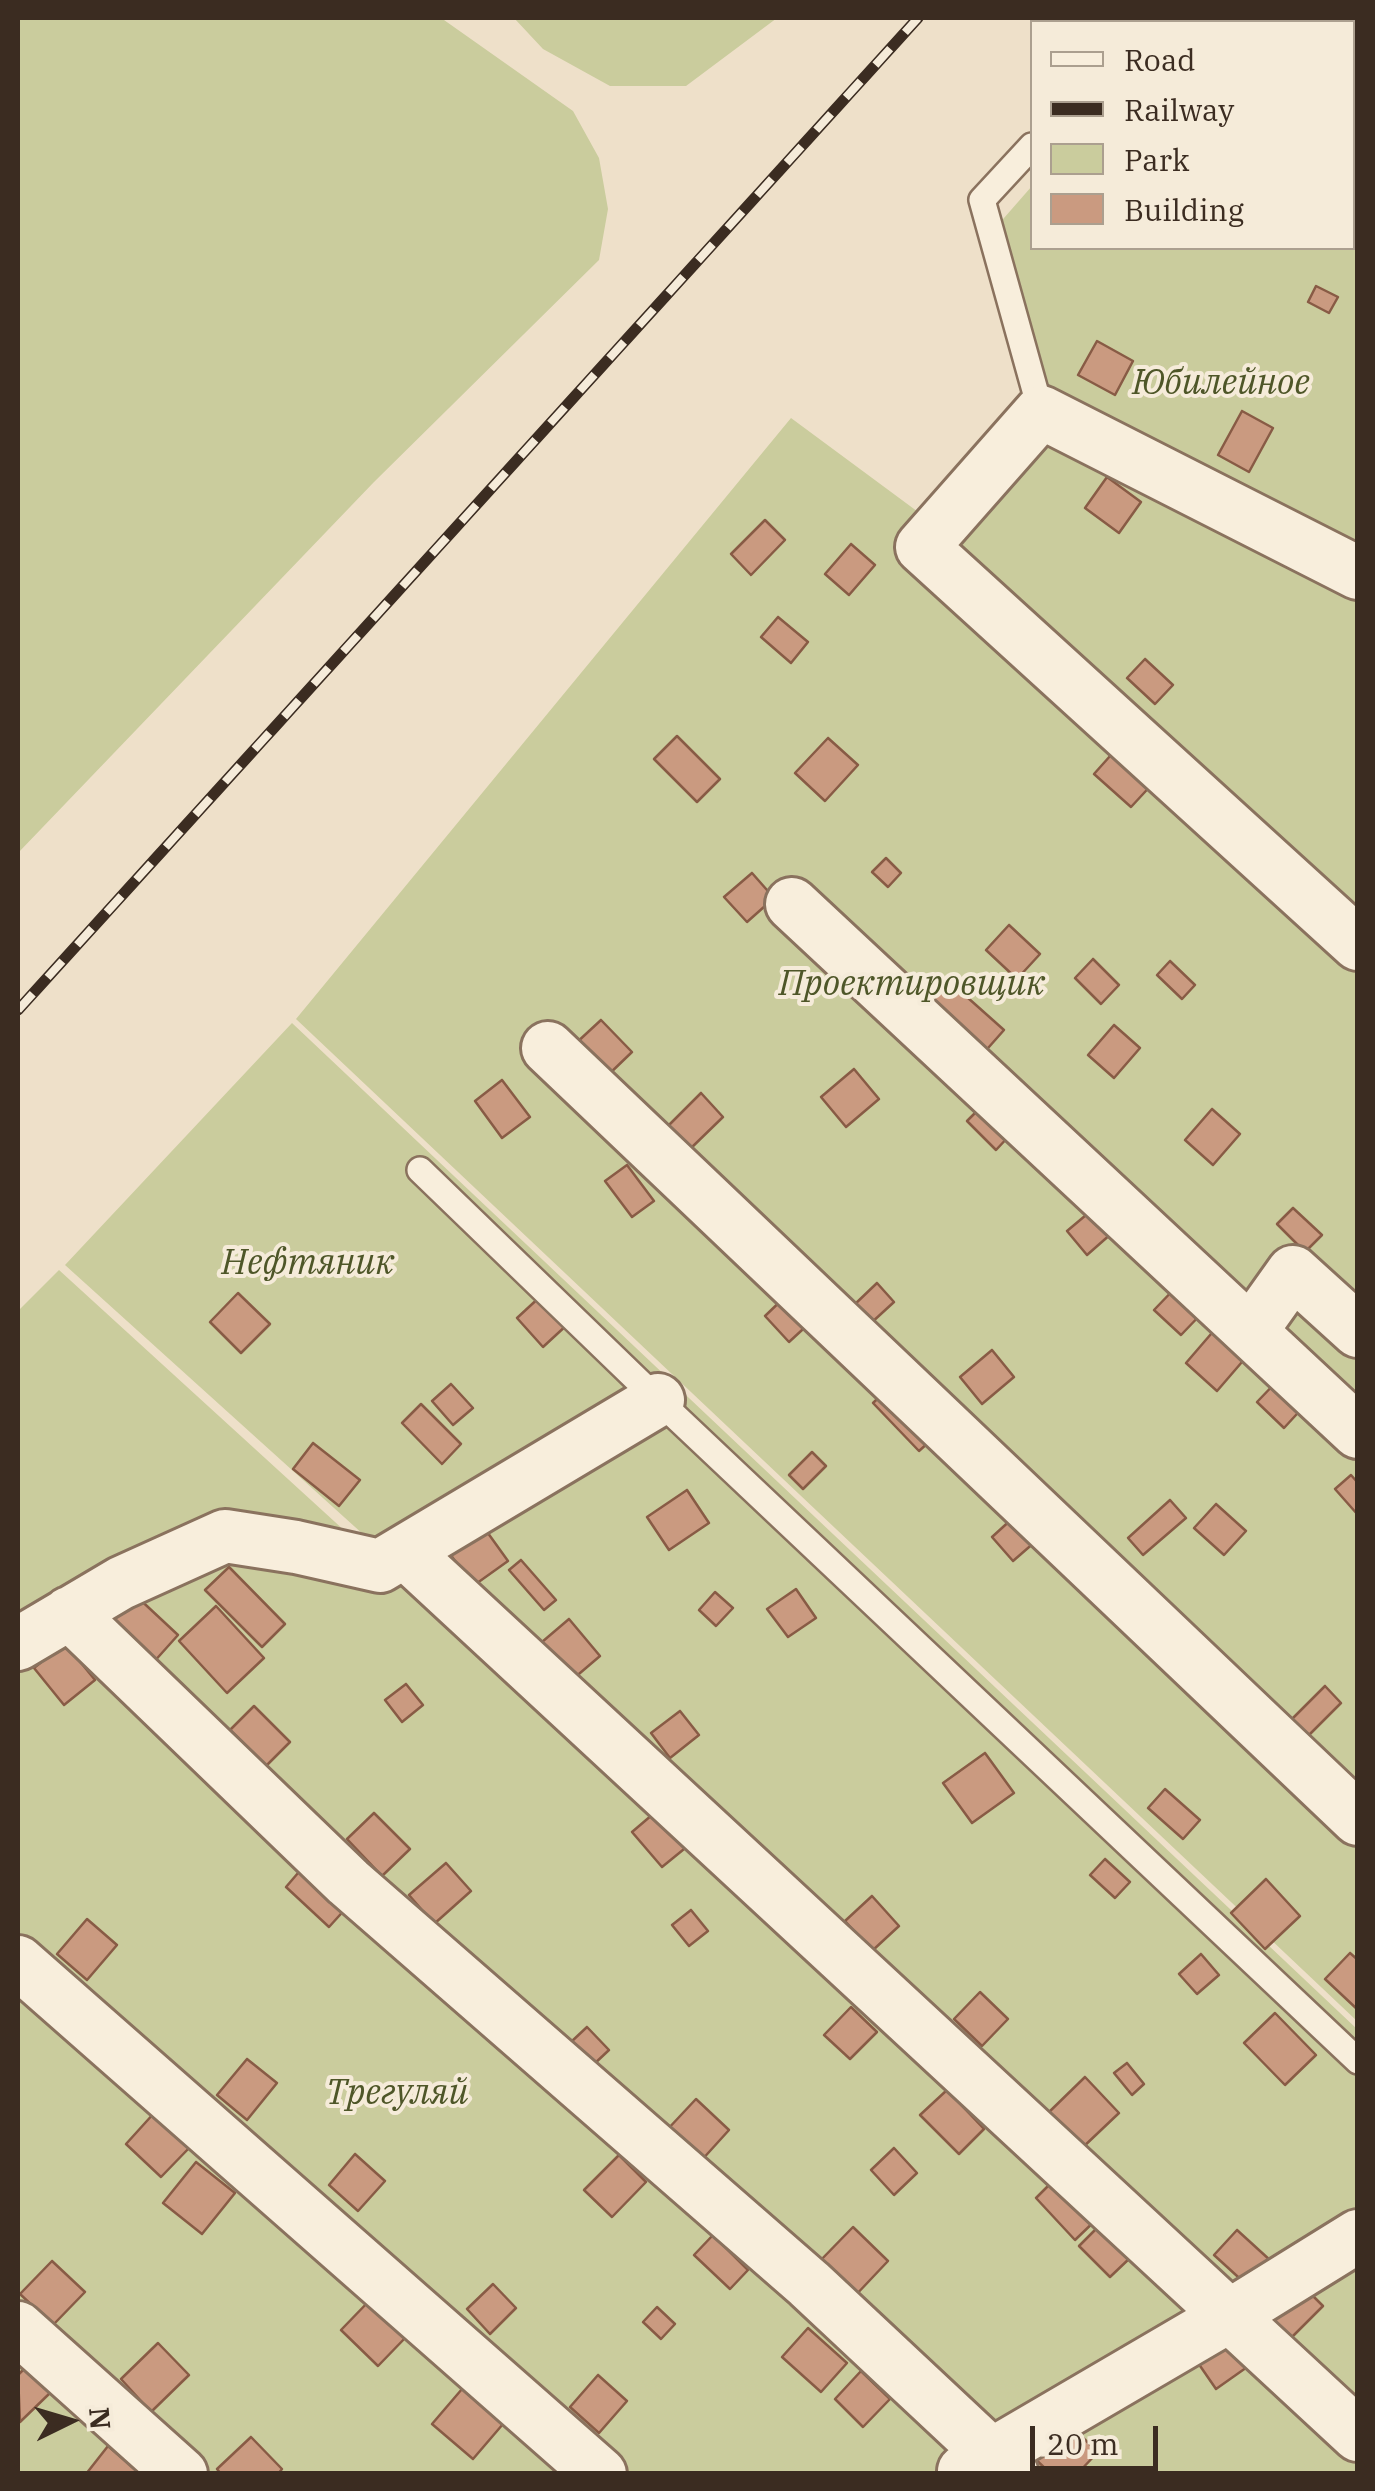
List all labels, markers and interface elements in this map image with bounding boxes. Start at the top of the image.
legend [1030,20,1355,250]
text: Road [1124,40,1196,79]
text: Railway [1124,90,1234,129]
text: Park [1124,140,1190,179]
text: Building [1124,190,1244,229]
park label: Юбилейное [1132,363,1310,405]
park label: Проектировщик [779,964,1045,1006]
park label: Нефтяник [222,1243,394,1285]
park label: Трегуляй [326,2073,468,2115]
north arrow [20,2371,120,2471]
text: N [81,2406,120,2431]
scale bar [1035,2406,1162,2468]
text: 20 m [1047,2424,1119,2463]

